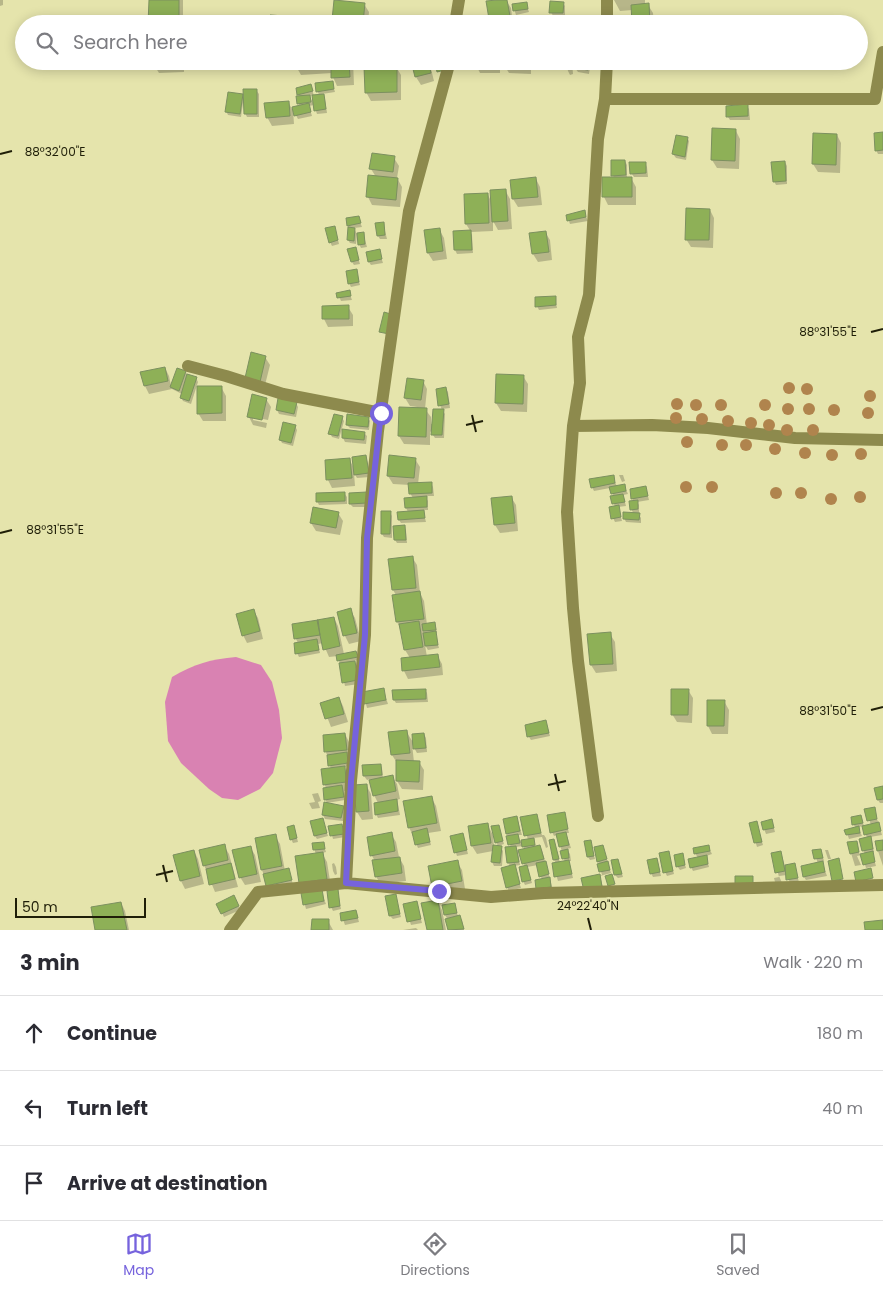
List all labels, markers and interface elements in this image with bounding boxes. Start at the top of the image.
search box [15,15,868,70]
icon: search [33,29,61,57]
text: Search here [73,29,187,56]
text: 88°32'00"E [25,143,85,160]
text: 88°31'55"E [799,323,857,340]
route start [370,402,393,425]
text: 88°31'55"E [26,521,84,538]
text: 88°31'50"E [799,702,857,719]
route end [428,880,451,903]
scale bar [15,895,146,918]
text: 50 m [22,897,58,917]
text: 24°22'40"N [557,897,619,914]
text: 3 min [20,948,80,977]
text: Walk · 220 m [763,951,863,974]
icon: ahead [20,1019,48,1047]
text: Continue [67,1020,157,1047]
text: 180 m [817,1022,863,1045]
icon: left [20,1094,48,1122]
text: Turn left [67,1095,148,1122]
text: 40 m [822,1097,863,1120]
icon: arrive [20,1169,48,1197]
text: Arrive at destination [67,1170,268,1197]
tab: Map [123,1230,154,1281]
tab: Directions [400,1230,470,1281]
tab: Saved [716,1230,760,1281]

